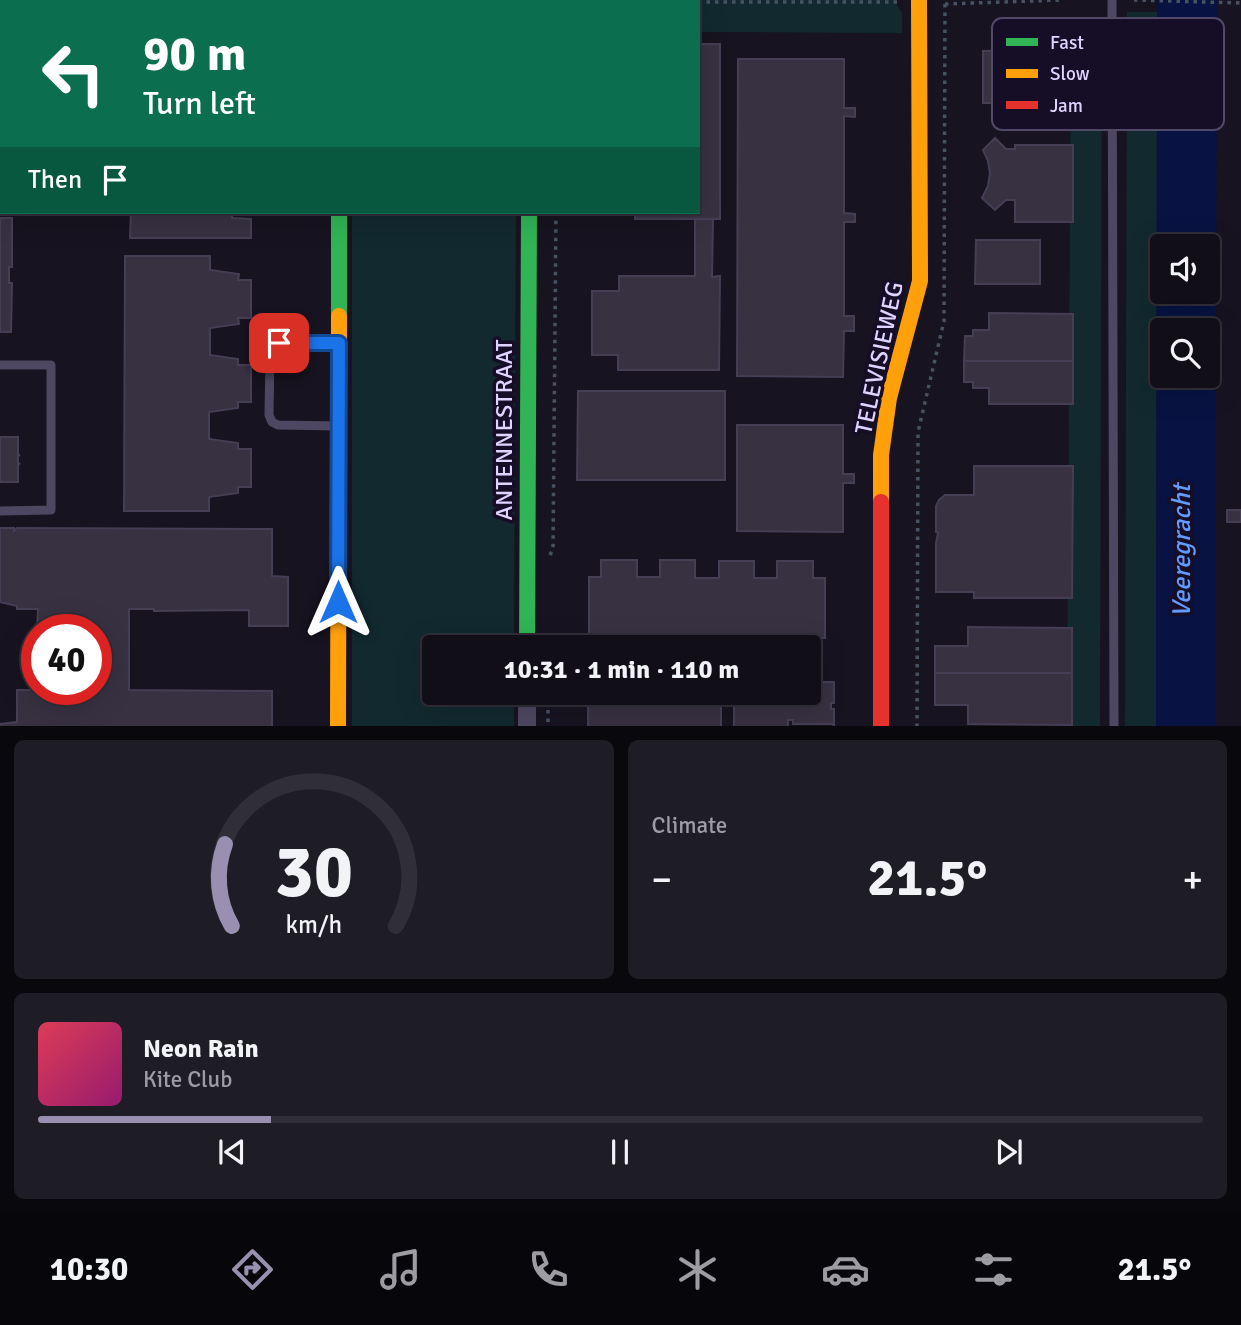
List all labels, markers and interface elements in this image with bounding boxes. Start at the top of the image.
legend [992,18,1224,130]
text: 90 m [143,24,246,84]
icon: left [28,28,119,119]
text: Fast [1050,31,1084,55]
text: Slow [1050,62,1090,86]
text: Turn left [143,84,256,123]
text: Jam [1050,94,1083,118]
icon: arrive [96,161,134,199]
text: Then [28,164,82,196]
map controls [1150,234,1220,388]
button: sound [1150,234,1220,304]
street label: TELEVISIEWEG [848,279,910,437]
pin [249,313,309,373]
button: search [1150,318,1220,388]
icon: arrive [260,324,298,362]
street label: ANTENNESTRAAT [489,339,519,521]
water label: Veeregracht [1166,481,1198,618]
position arrow [301,565,375,639]
speed limit sign: 40 [21,614,112,705]
text: 10:31 · 1 min · 110 m [504,654,739,686]
text: Climate [652,811,727,840]
text: 30 [274,828,353,917]
text: 21.5° [867,846,987,910]
text: − [652,856,672,903]
text: + [1182,856,1203,903]
text: km/h [285,908,342,939]
text: Neon Rain [143,1033,259,1065]
text: Kite Club [143,1065,232,1094]
icon: previous [213,1133,251,1171]
icon: pause [601,1133,639,1171]
icon: next [990,1133,1028,1171]
icon: directions [228,1245,277,1294]
icon: music [376,1245,425,1294]
icon: phone [524,1245,573,1294]
icon: climate [673,1245,722,1294]
icon: car [821,1245,870,1294]
icon: filters [969,1245,1018,1294]
text: 10:30 [50,1250,128,1289]
text: 21.5° [1118,1250,1191,1289]

